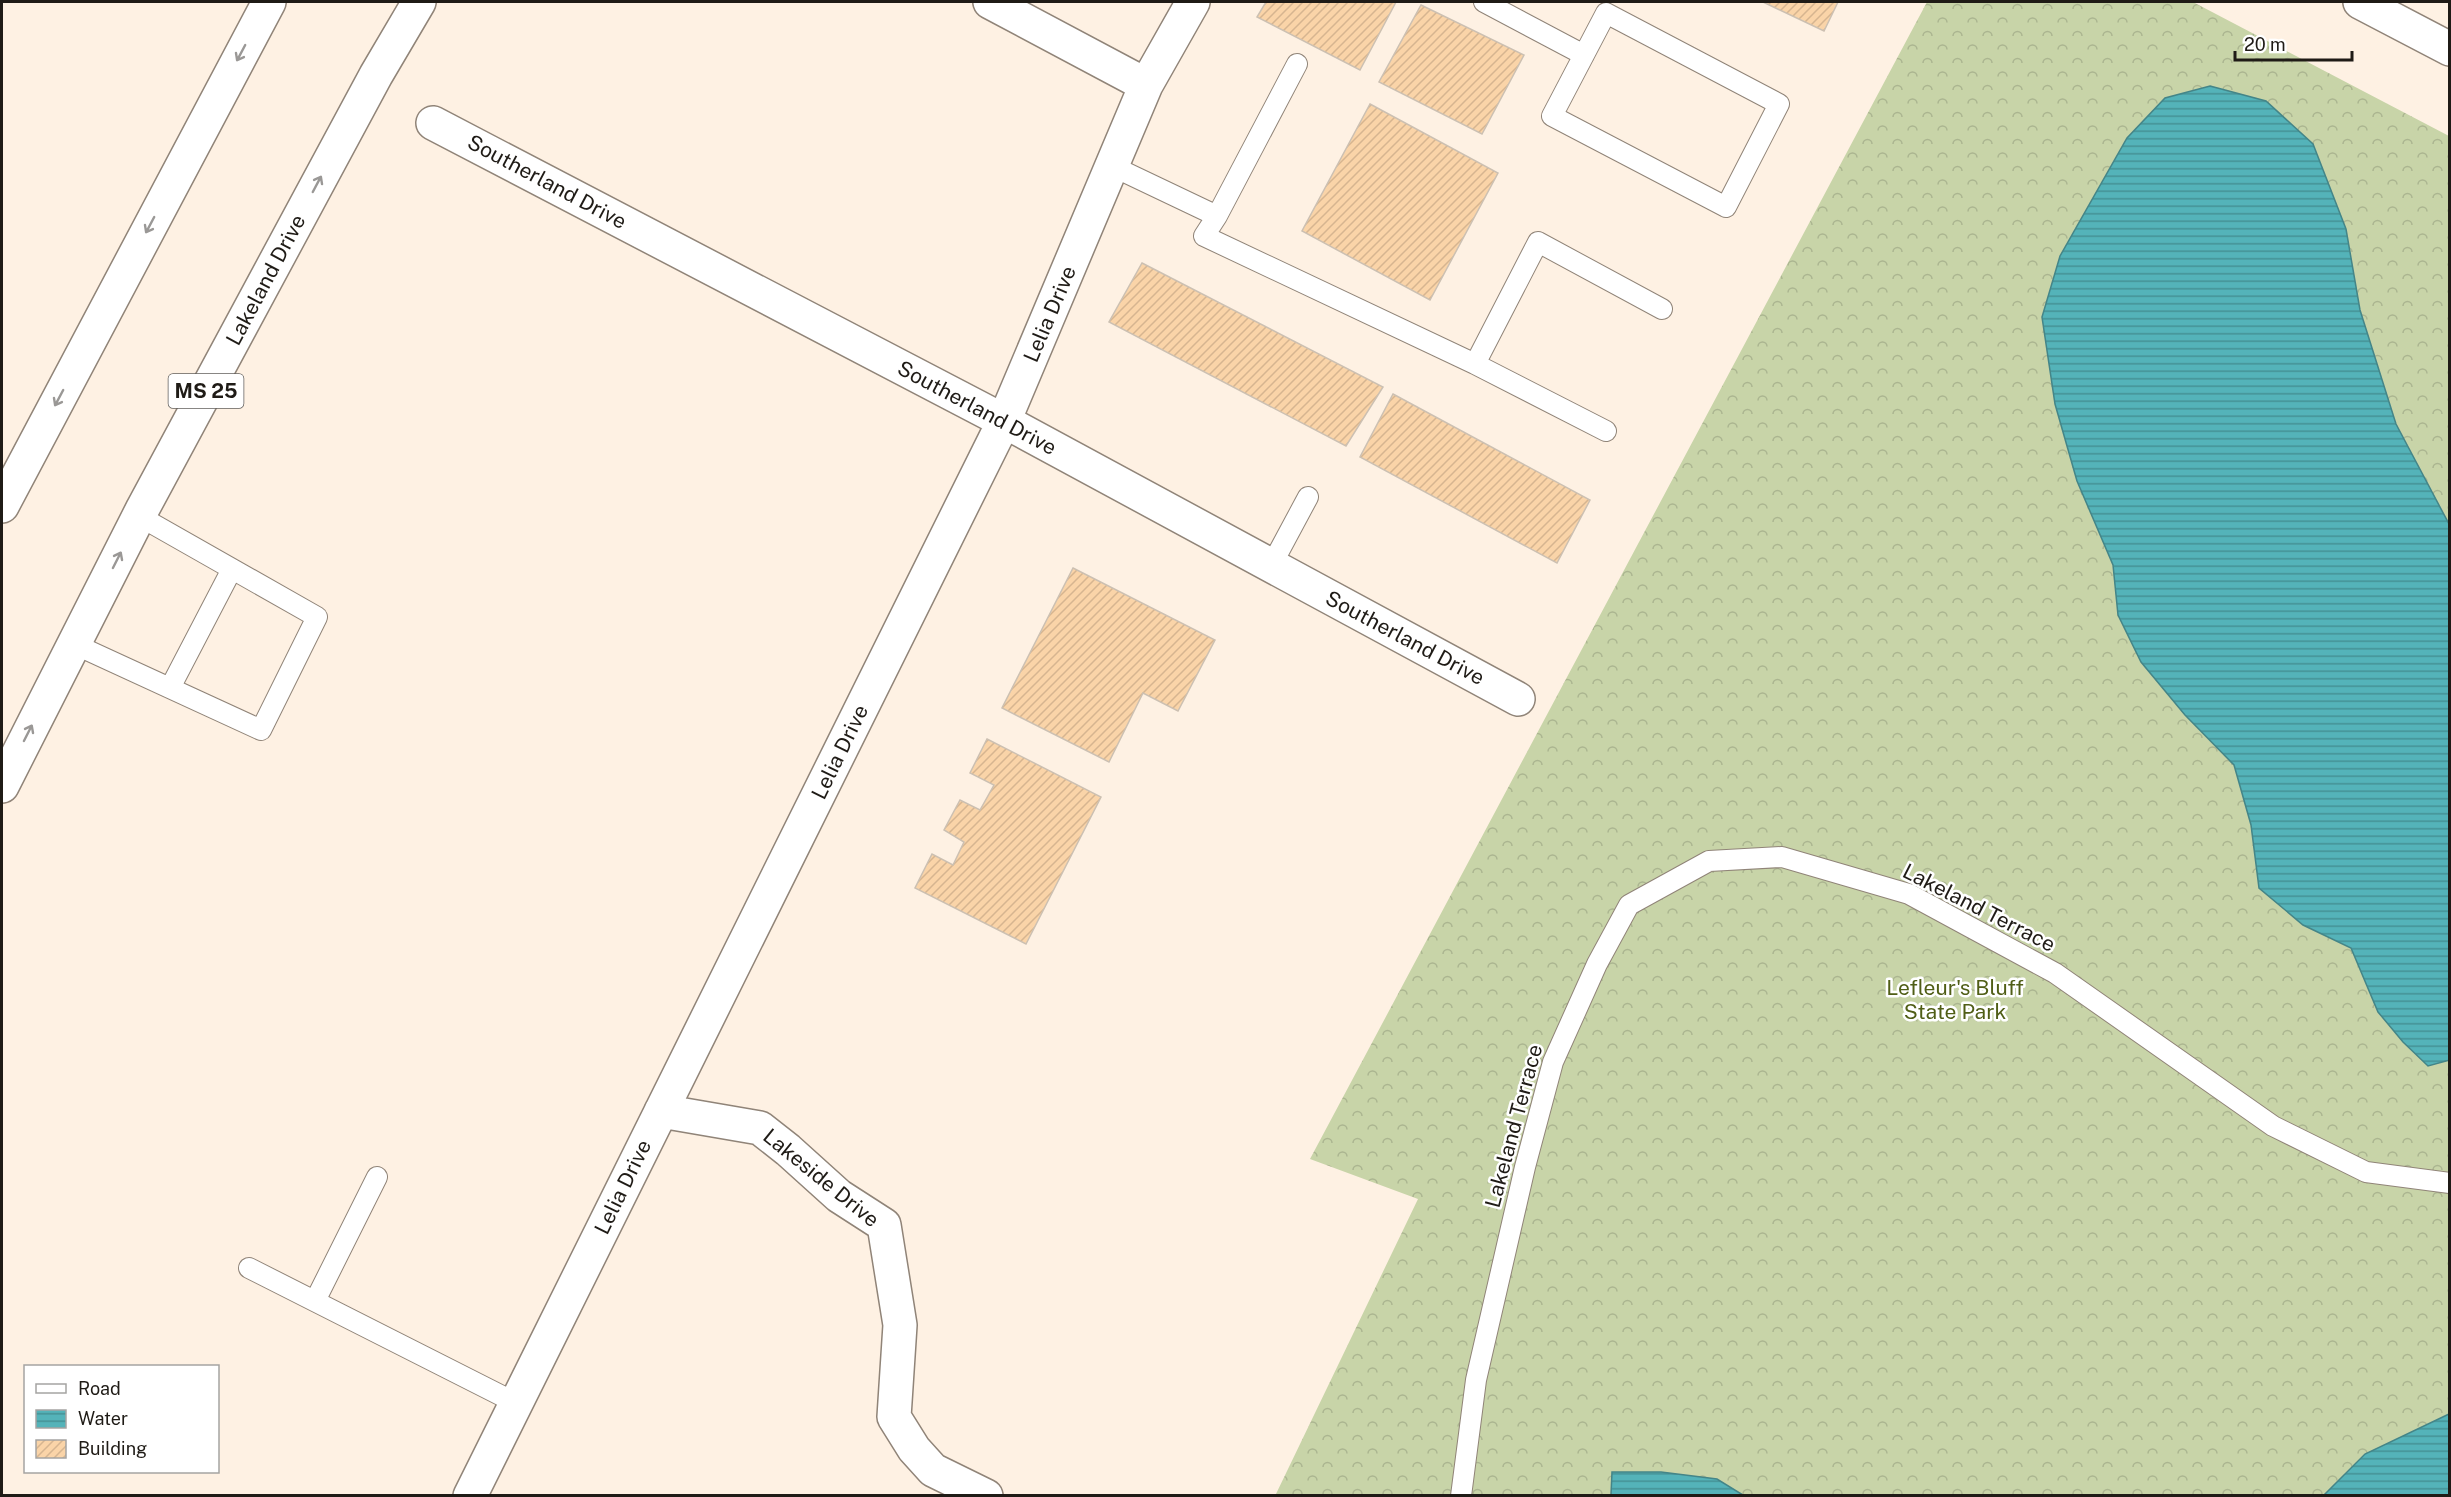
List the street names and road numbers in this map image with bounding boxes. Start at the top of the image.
street label: Southerland Drive [464,129,631,234]
street label: Lakeland Drive [221,210,311,349]
street label: Lelia Drive [1018,262,1081,366]
street label: Southerland Drive [894,355,1061,460]
road number: MS 25 [168,374,244,408]
street label: Southerland Drive [1322,585,1489,690]
street label: Lelia Drive [806,700,873,803]
street label: Lakeland Terrace [1899,858,2060,957]
street label: Lakeland Terrace [1480,1041,1547,1210]
street label: Lakeside Drive [758,1123,884,1232]
street label: Lelia Drive [589,1135,656,1238]

